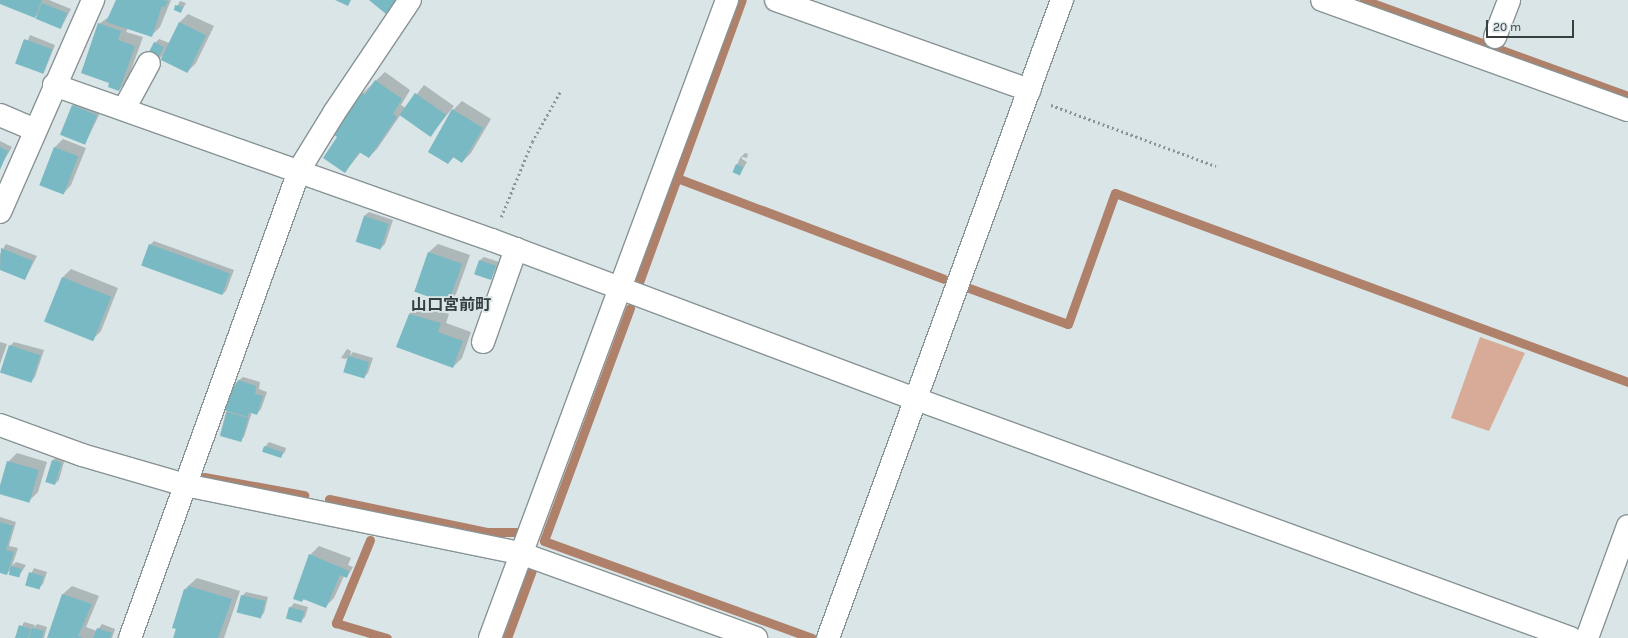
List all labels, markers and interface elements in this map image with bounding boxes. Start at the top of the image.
scale bar [1488,12,1576,38]
text: 20 m [1493,20,1521,34]
district label: 山口宮前町 [411,295,491,315]

